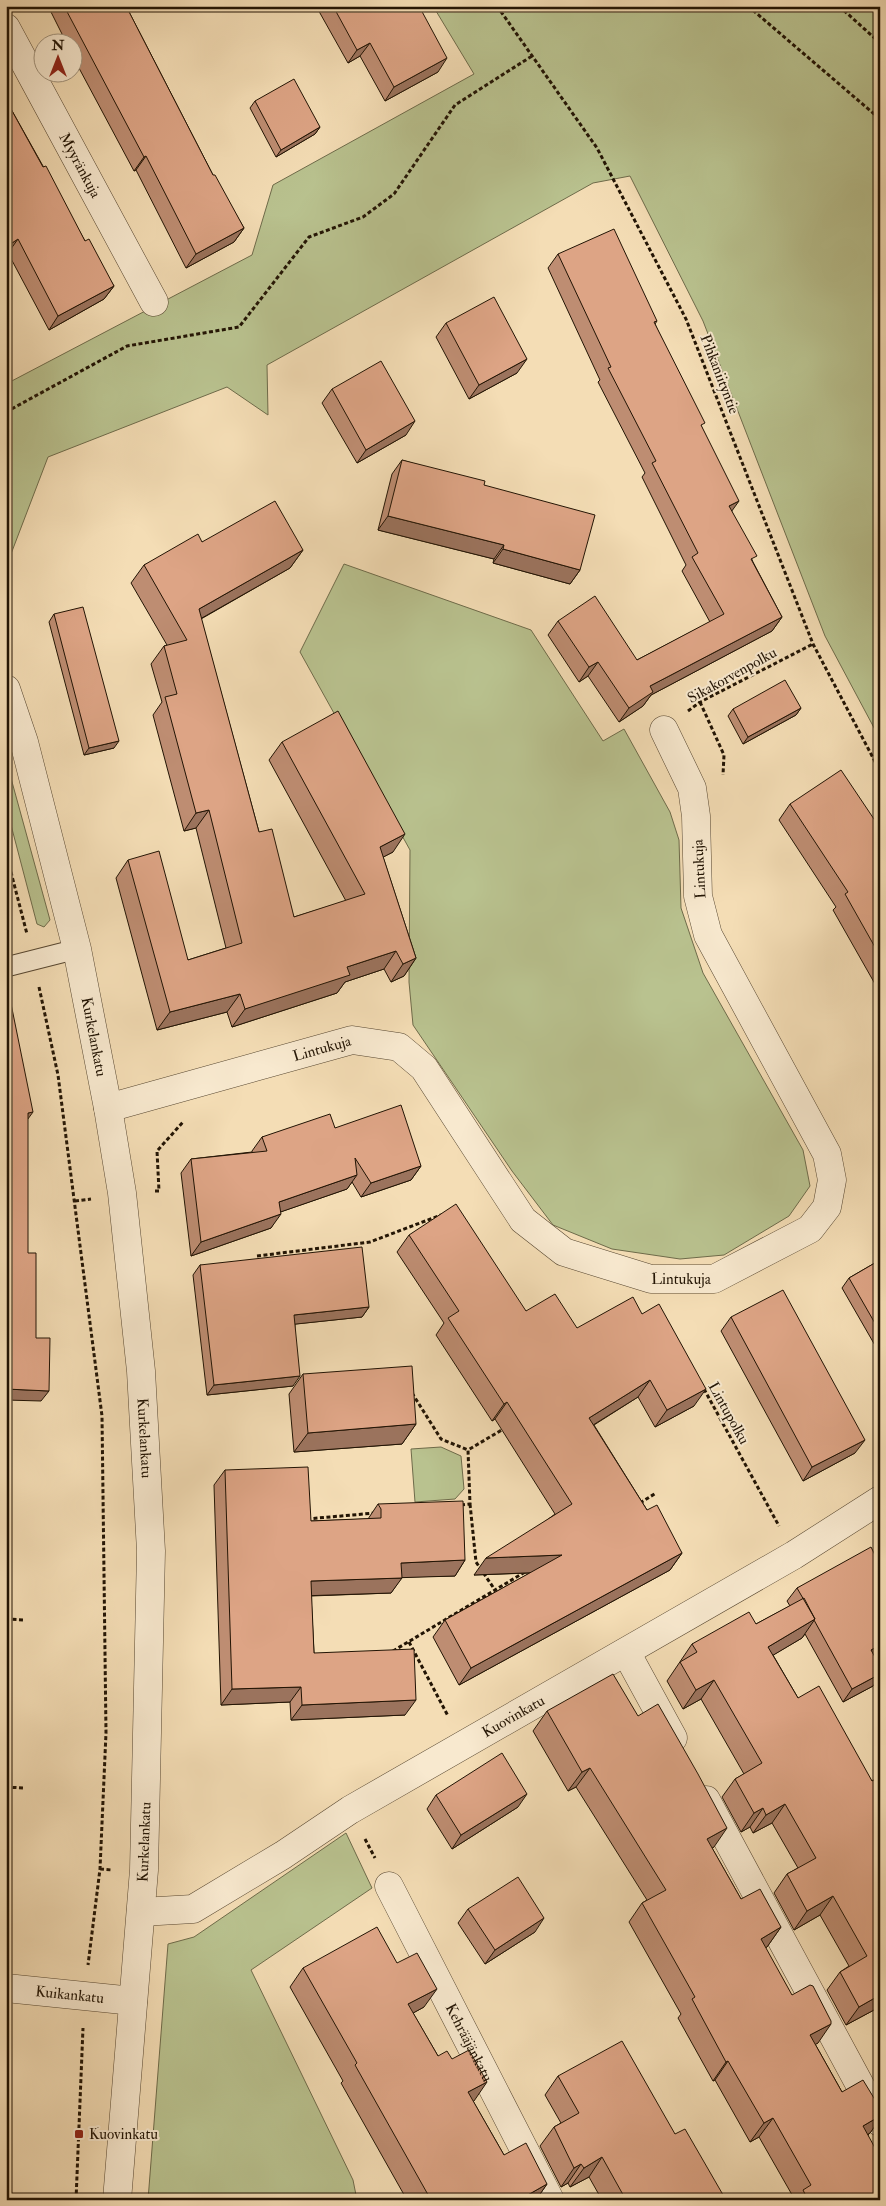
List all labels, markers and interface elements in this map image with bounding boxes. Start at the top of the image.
north arrow [32,32,82,82]
text: N [51,37,65,54]
street label: Myyränkuja [54,130,105,202]
street label: Pihkaniityntie [696,332,743,417]
street label: Sikakorvenpolku [684,643,781,709]
street label: Lintukuja [688,838,711,899]
street label: Kurkelankatu [77,996,111,1078]
street label: Lintukuja [291,1031,354,1066]
street label: Lintukuja [651,1270,712,1289]
street label: Lintupolku [703,1379,754,1449]
street label: Kurkelankatu [133,1397,156,1479]
street label: Kuovinkatu [479,1691,548,1742]
street label: Kurkelankatu [134,1801,155,1882]
street label: Kuikankatu [34,1982,105,2008]
street label: Kehrääjänkatu [441,2000,497,2085]
place label: Kuovinkatu [89,2125,158,2144]
marker: Kuovinkatu [73,2128,85,2140]

